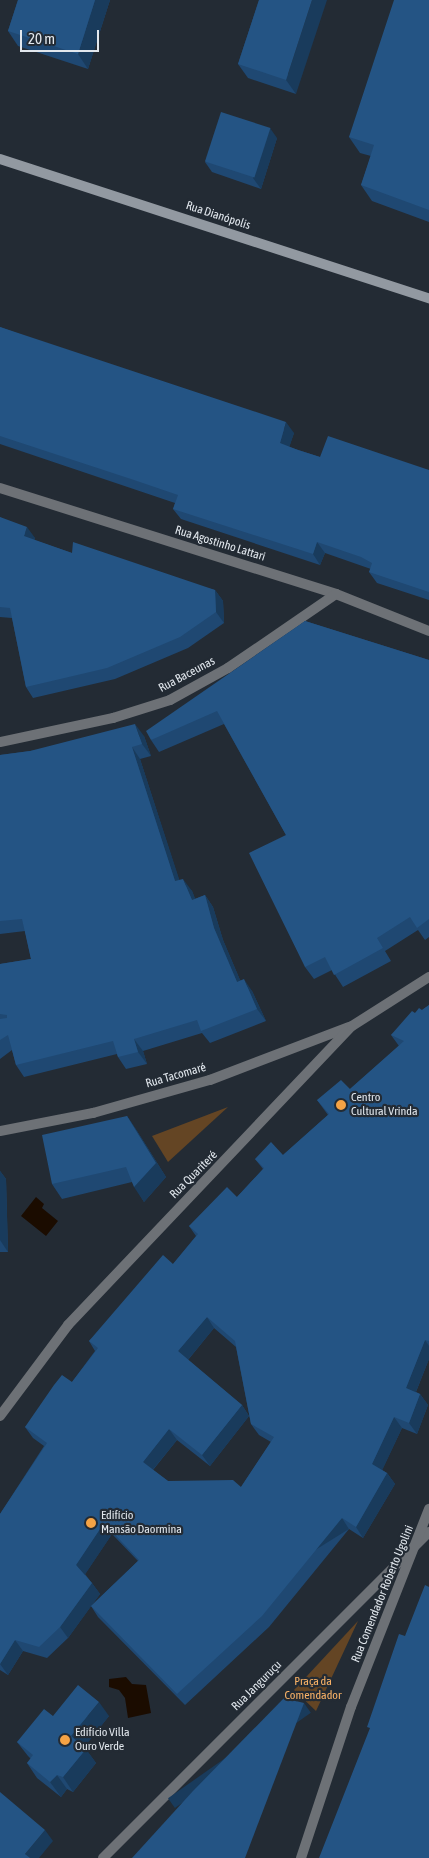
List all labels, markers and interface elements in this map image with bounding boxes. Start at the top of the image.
scale bar [22,20,101,52]
text: 20 m [28,30,55,47]
street label: Rua Dianópolis [184,199,252,233]
street label: Rua Agostinho Lattari [173,523,267,565]
street label: Rua Baceunas [156,654,218,696]
street label: Rua Tacomaré [144,1060,208,1092]
place label: Centro Cultural Vrinda [351,1091,418,1119]
marker: Centro Cultural Vrinda [335,1099,347,1111]
street label: Rua Quariteré [167,1148,221,1202]
place label: Edifício Mansão Daormina [101,1509,182,1537]
marker: Edifício Mansão Daormina [85,1517,97,1529]
street label: Rua Comendador Roberto Ugolini [349,1523,417,1665]
street label: Rua Janguruçu [229,1658,285,1714]
park label: Praça da Comendador [284,1675,342,1703]
place label: Edifício Villa Ouro Verde [75,1726,130,1754]
marker: Edifício Villa Ouro Verde [59,1734,71,1746]

